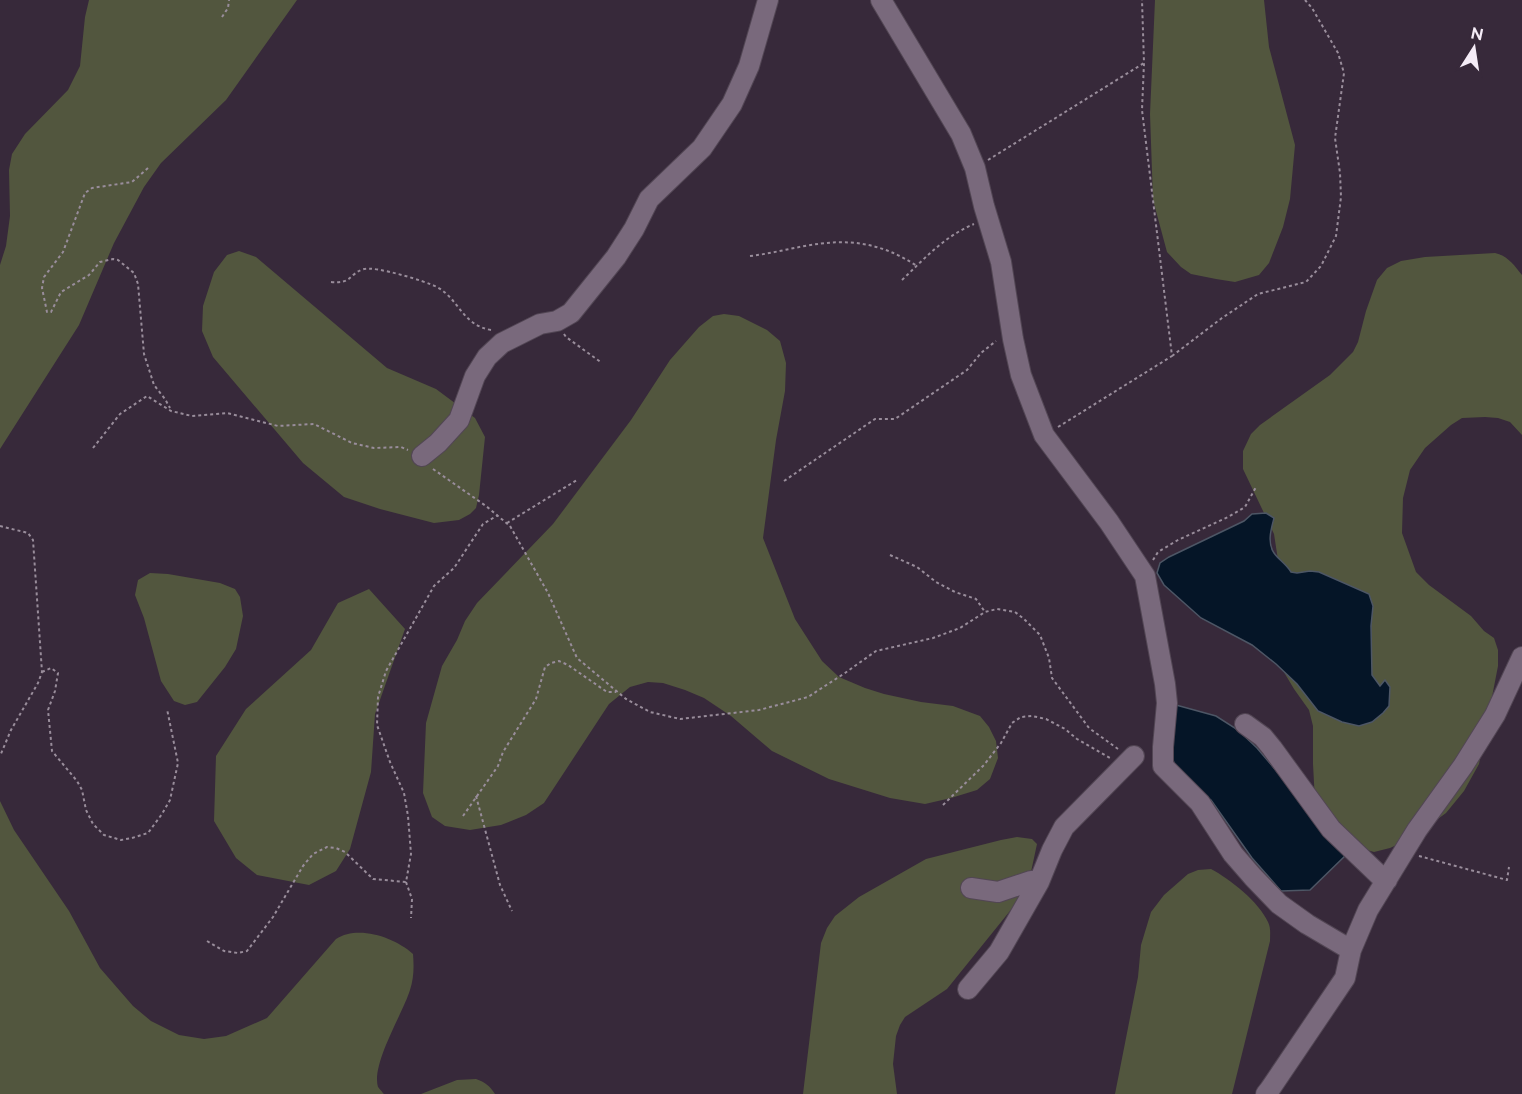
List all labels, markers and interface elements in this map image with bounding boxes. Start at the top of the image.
north arrow [1444,18,1504,78]
text: N [1469,23,1485,44]

